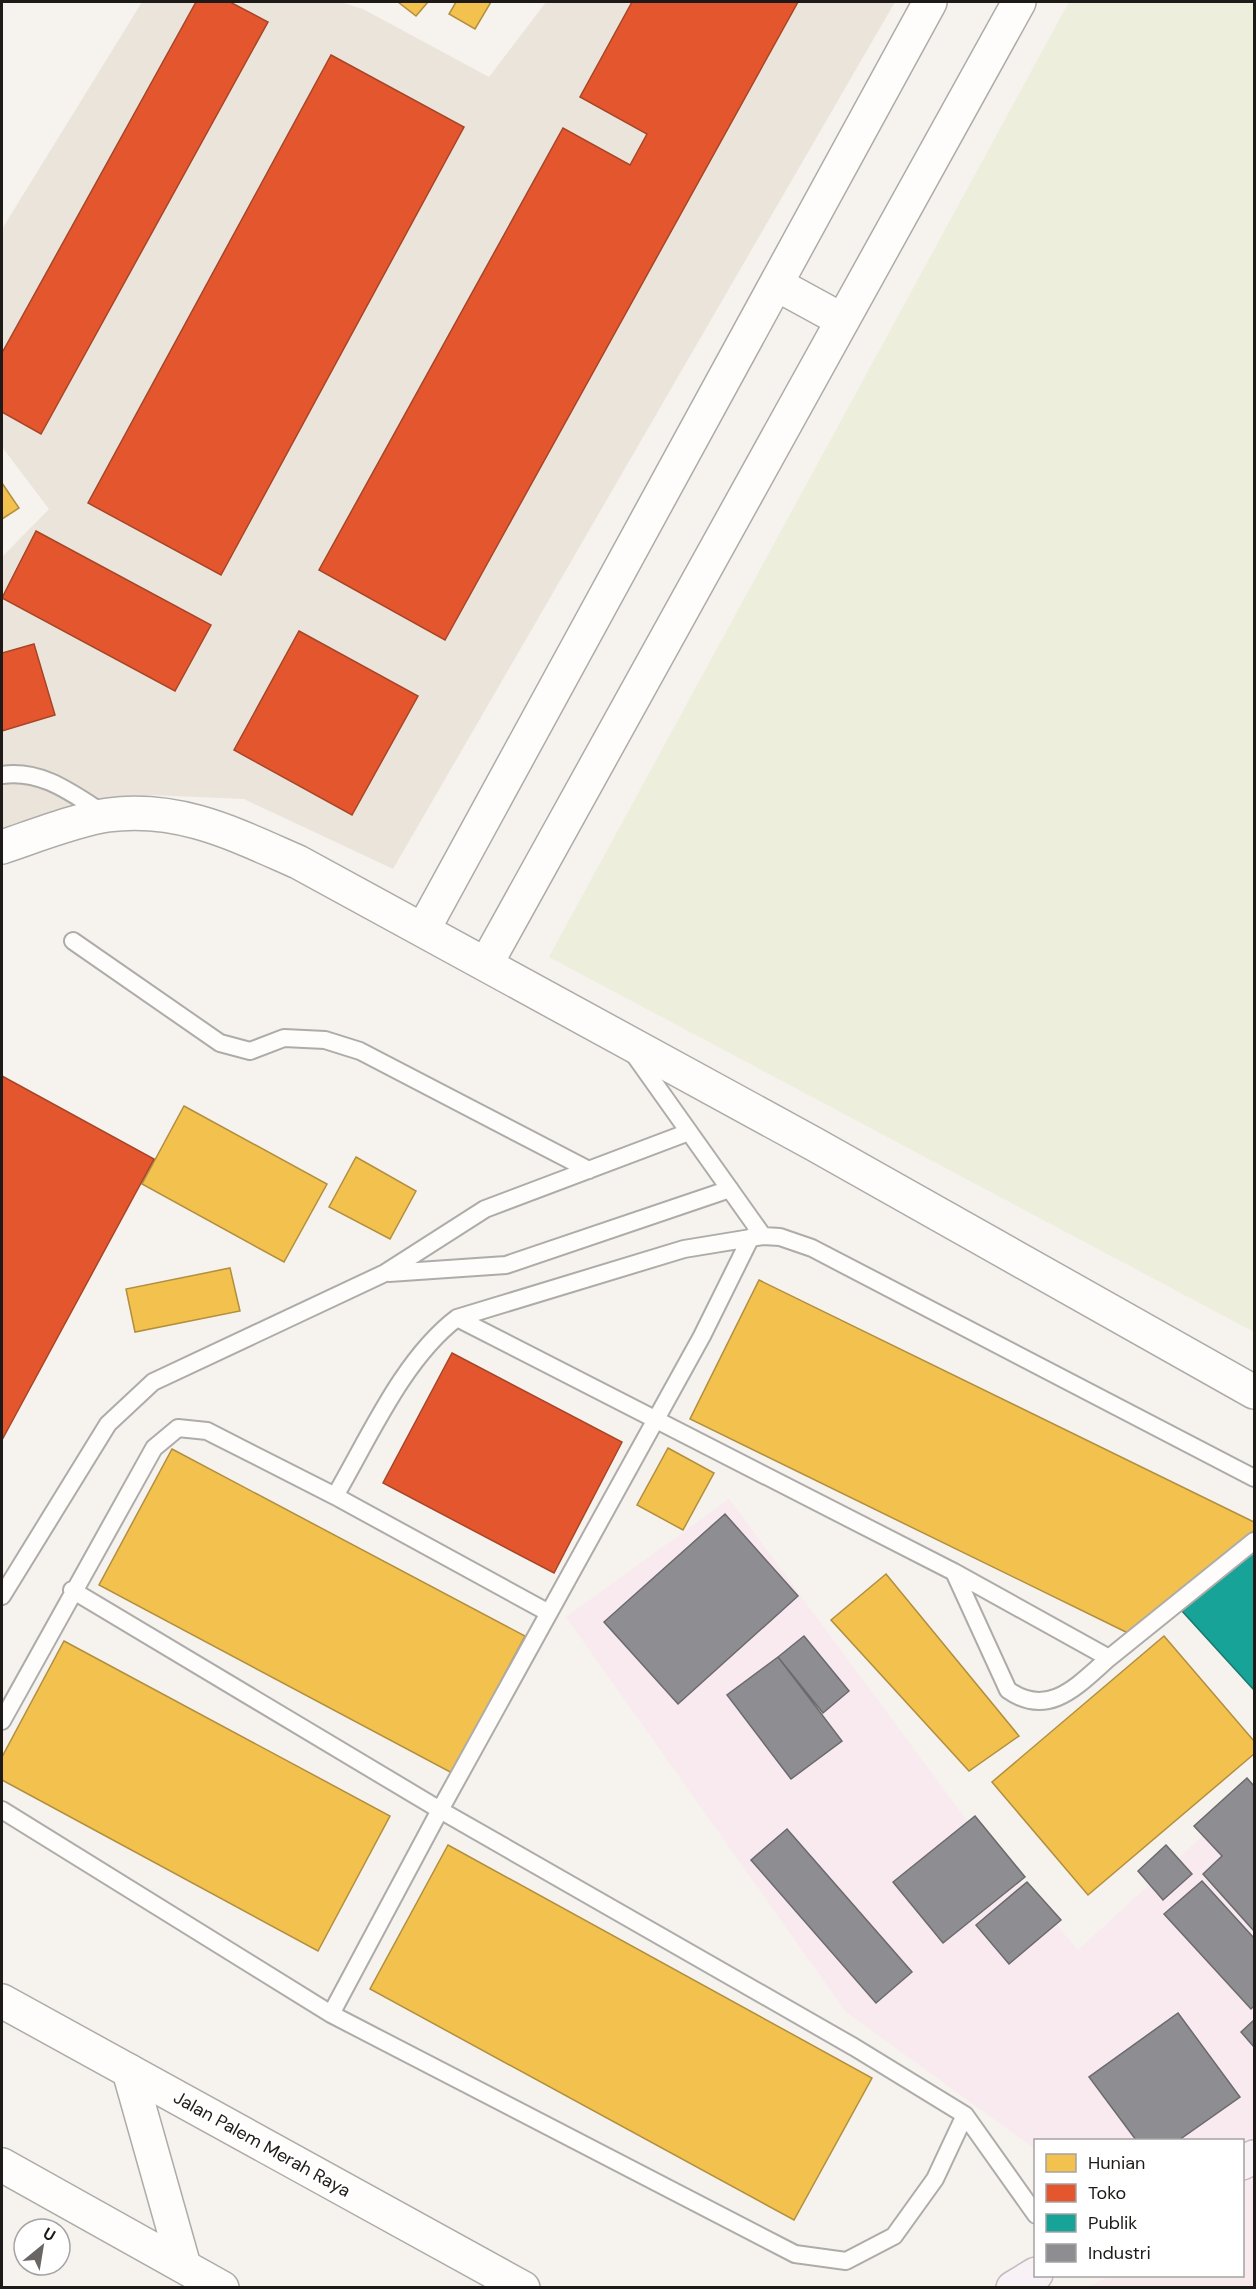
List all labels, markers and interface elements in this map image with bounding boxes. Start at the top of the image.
street label: Jalan Palem Merah Raya [169,2085,355,2203]
legend [1034,2139,1244,2277]
text: Hunian [1088,2151,1145,2175]
text: Toko [1088,2181,1126,2205]
text: Publik [1088,2211,1137,2235]
north arrow [12,2217,72,2277]
text: U [39,2223,59,2246]
text: Industri [1088,2241,1151,2265]

